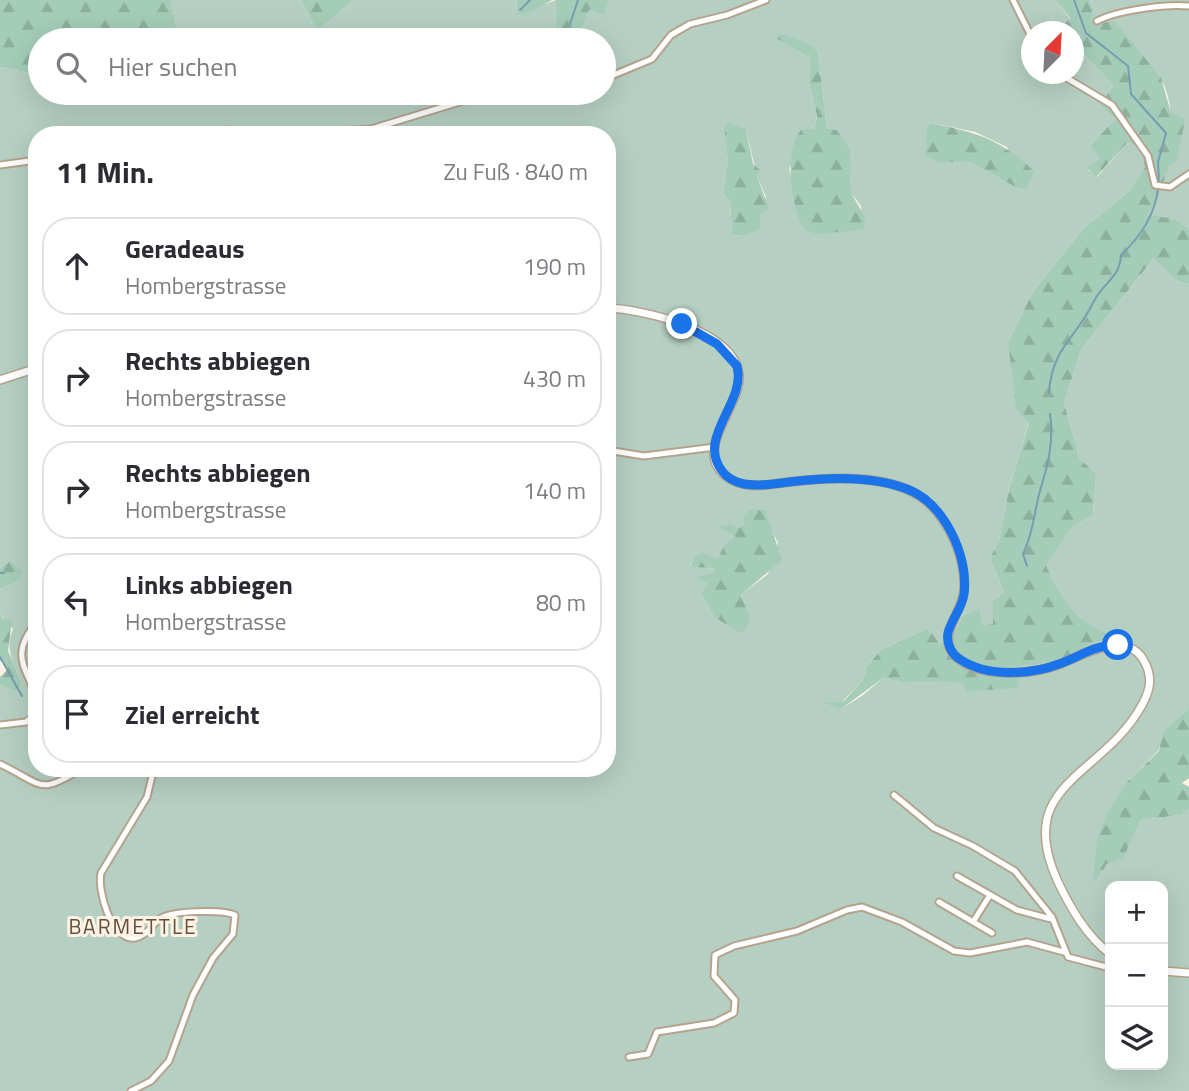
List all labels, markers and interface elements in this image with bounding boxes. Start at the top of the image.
north arrow [1021,21,1084,84]
search box [28,28,616,105]
text: Hier suchen [108,47,237,86]
icon: search [52,48,90,86]
text: 11 Min. [56,149,154,195]
text: Zu Fuß · 840 m [444,154,588,189]
text: Geradeaus [125,229,245,268]
icon: ahead [58,247,96,285]
text: 190 m [523,249,586,284]
text: Hombergstrasse [125,268,286,303]
route end [666,308,697,339]
text: Rechts abbiegen [125,341,311,380]
icon: right [58,359,96,397]
text: 430 m [523,361,586,396]
text: Hombergstrasse [125,380,286,415]
text: Rechts abbiegen [125,453,311,492]
icon: right [58,471,96,509]
text: 140 m [523,473,586,508]
text: Hombergstrasse [125,492,286,527]
text: Links abbiegen [125,565,293,604]
icon: left [58,583,96,621]
text: 80 m [536,585,586,620]
text: Hombergstrasse [125,604,286,639]
route start [1102,629,1133,660]
icon: arrive [58,695,96,733]
text: Ziel erreicht [125,695,260,734]
map controls [1105,881,1168,1070]
button: + [1105,881,1168,944]
district label: BARMETTLE [68,910,198,942]
button: − [1105,944,1168,1007]
button: layers [1105,1007,1168,1070]

